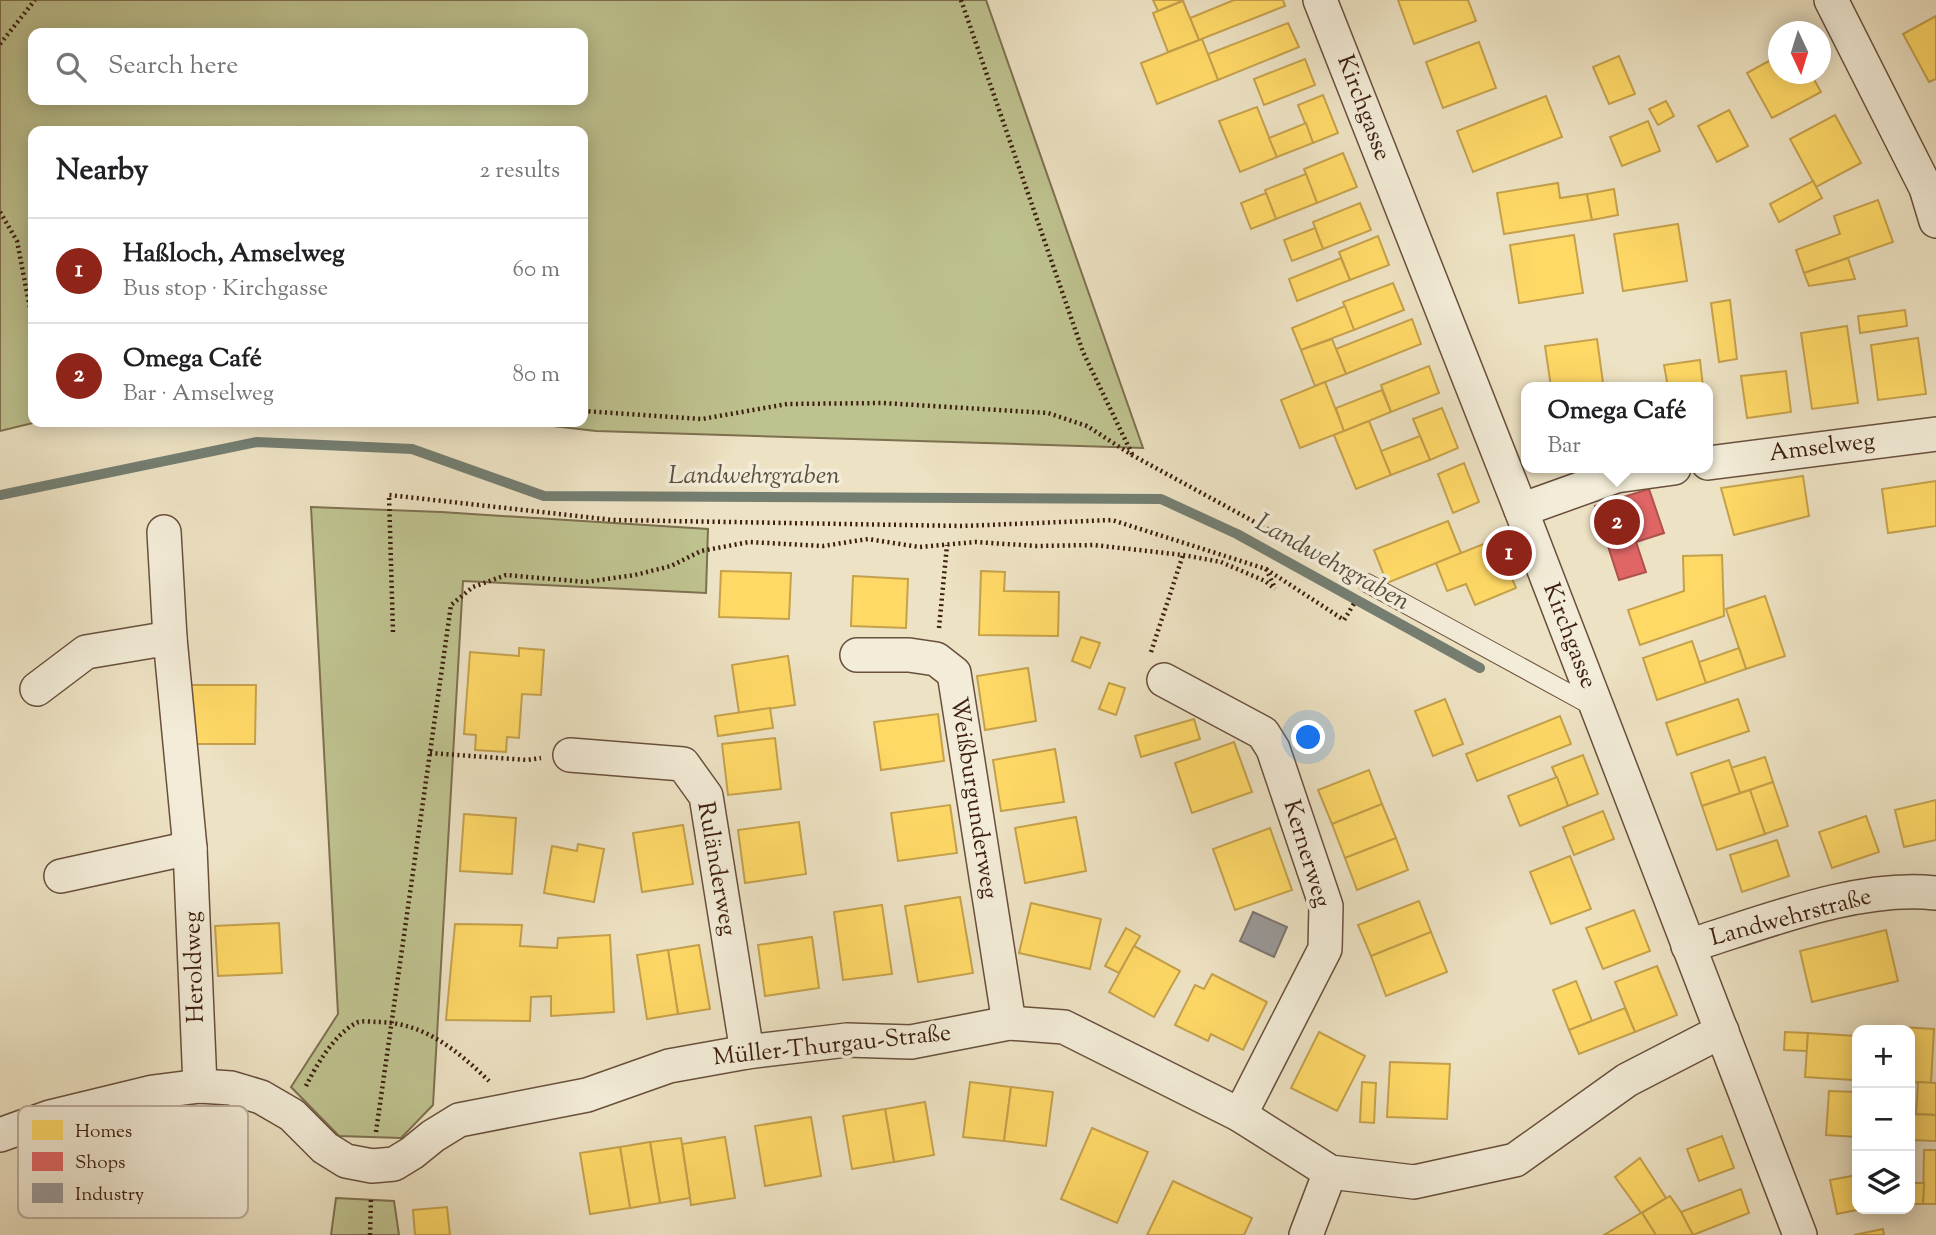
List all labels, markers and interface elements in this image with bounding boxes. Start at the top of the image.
north arrow [1768,21,1831,84]
search box [28,28,588,105]
icon: search [52,48,90,86]
text: Search here [108,48,238,85]
street label: Kirchgasse [1327,50,1399,166]
text: Nearby [56,150,148,193]
text: 2 results [480,155,560,188]
text: Haßloch, Amselweg [123,236,345,273]
text: 1 [75,254,83,287]
text: 60 m [512,254,560,287]
text: Bus stop · Kirchgasse [123,273,328,306]
text: Omega Café [123,341,262,378]
text: 2 [74,359,84,392]
text: 80 m [512,359,560,392]
text: Bar · Amselweg [123,378,274,411]
popup [1521,382,1713,473]
text: Omega Café [1548,393,1686,430]
street label: Amselweg [1767,425,1877,471]
text: Bar [1548,430,1581,463]
water label: Landwehrgraben [668,458,840,495]
pin: 2 [1594,496,1640,548]
water label: Landwehrgraben [1248,505,1416,621]
pin: 1 [1486,527,1532,579]
street label: Kirchgasse [1533,578,1605,694]
street label: Weißburgunderweg [940,695,1006,902]
your location [1291,720,1325,754]
street label: Kernerweg [1274,796,1339,912]
street label: Ruländerweg [687,799,745,939]
street label: Landwehrstraße [1707,880,1875,956]
street label: Heroldweg [176,910,214,1024]
street label: Müller-Thurgau-Straße [711,1017,953,1075]
map controls [1852,1025,1915,1214]
button: + [1852,1025,1915,1088]
button: − [1852,1088,1915,1151]
legend [18,1106,248,1218]
text: Homes [75,1119,132,1146]
text: Shops [75,1150,126,1177]
button: layers [1852,1151,1915,1214]
text: Industry [75,1182,145,1209]

